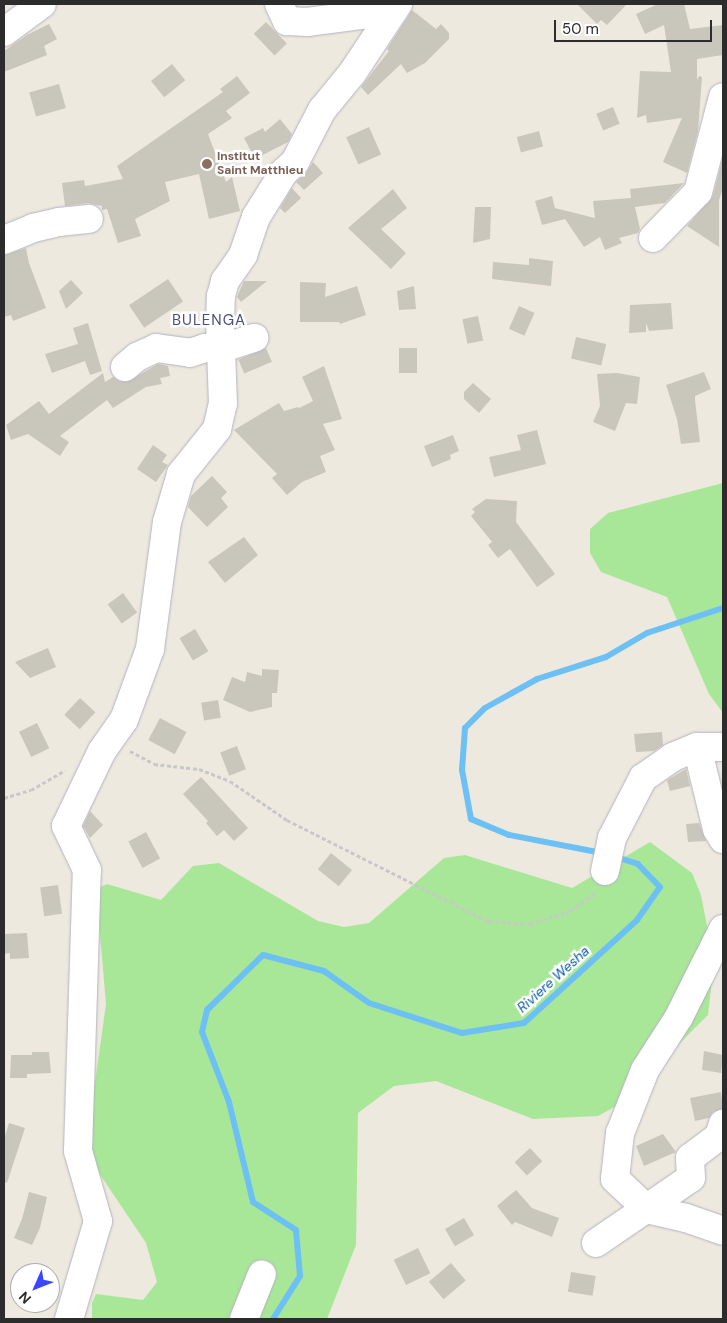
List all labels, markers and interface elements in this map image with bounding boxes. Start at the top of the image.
scale bar [557,10,714,42]
text: 50 m [562,19,599,39]
place label: Institut Saint Matthieu [217,150,303,178]
marker: Institut Saint Matthieu [201,158,213,170]
district label: BULENGA [171,312,247,330]
water label: Riviere Wesha [513,942,593,1016]
north arrow [10,1263,60,1313]
text: N [15,1288,35,1308]

